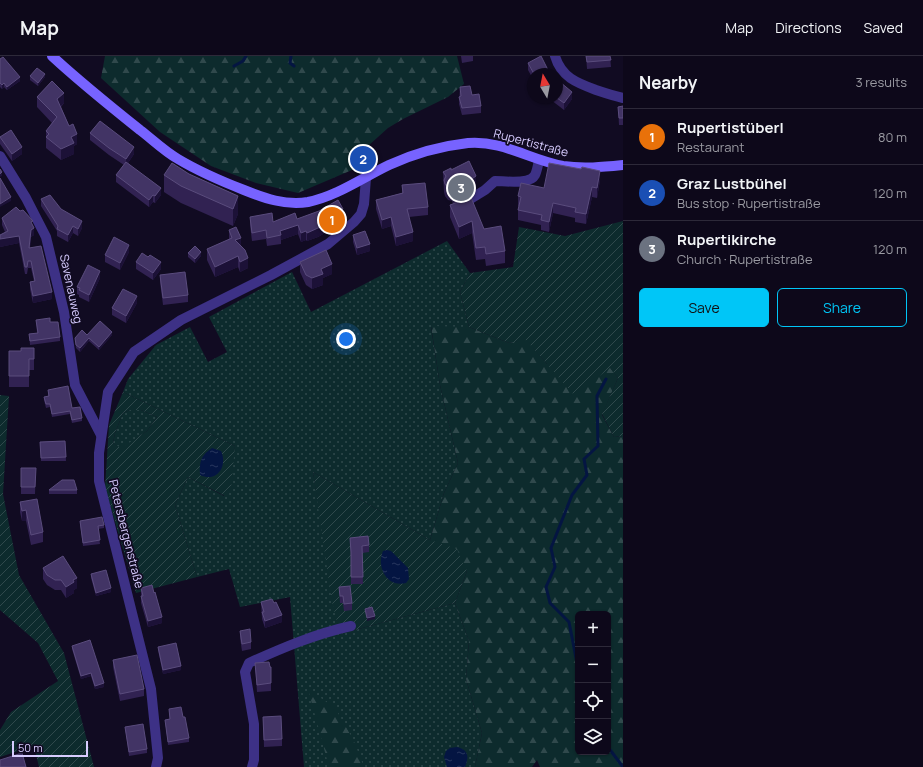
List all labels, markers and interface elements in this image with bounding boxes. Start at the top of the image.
text: Map [20,15,59,41]
text: Map [725,18,753,37]
text: Directions [775,18,842,37]
text: Saved [864,18,903,37]
north arrow [527,68,563,104]
text: Nearby [639,71,697,94]
text: 3 results [855,73,907,91]
text: Rupertistüberl [677,117,784,138]
street label: Rupertistraße [492,124,570,161]
text: 1 [649,128,655,146]
text: 80 m [878,128,907,146]
text: Restaurant [677,138,744,156]
pin: 2 [350,144,376,174]
pin: 3 [448,173,474,203]
text: Graz Lustbühel [677,173,787,194]
text: 2 [648,184,656,202]
text: 120 m [873,184,907,202]
text: Bus stop · Rupertistraße [677,194,821,212]
pin: 1 [319,205,345,235]
text: Rupertikirche [677,229,776,250]
text: 3 [648,240,656,258]
text: 120 m [873,240,907,258]
text: Church · Rupertistraße [677,250,813,268]
street label: Savenauweg [56,253,87,325]
button: Save [639,288,769,327]
button: Share [777,288,907,327]
your location [336,329,356,349]
street label: Petersbergenstraße [105,478,148,590]
map controls [575,611,611,755]
button: + [575,611,611,647]
button: − [575,647,611,683]
button: locate [575,683,611,719]
button: layers [575,719,611,755]
scale bar [12,739,88,758]
text: 50 m [18,740,43,755]

